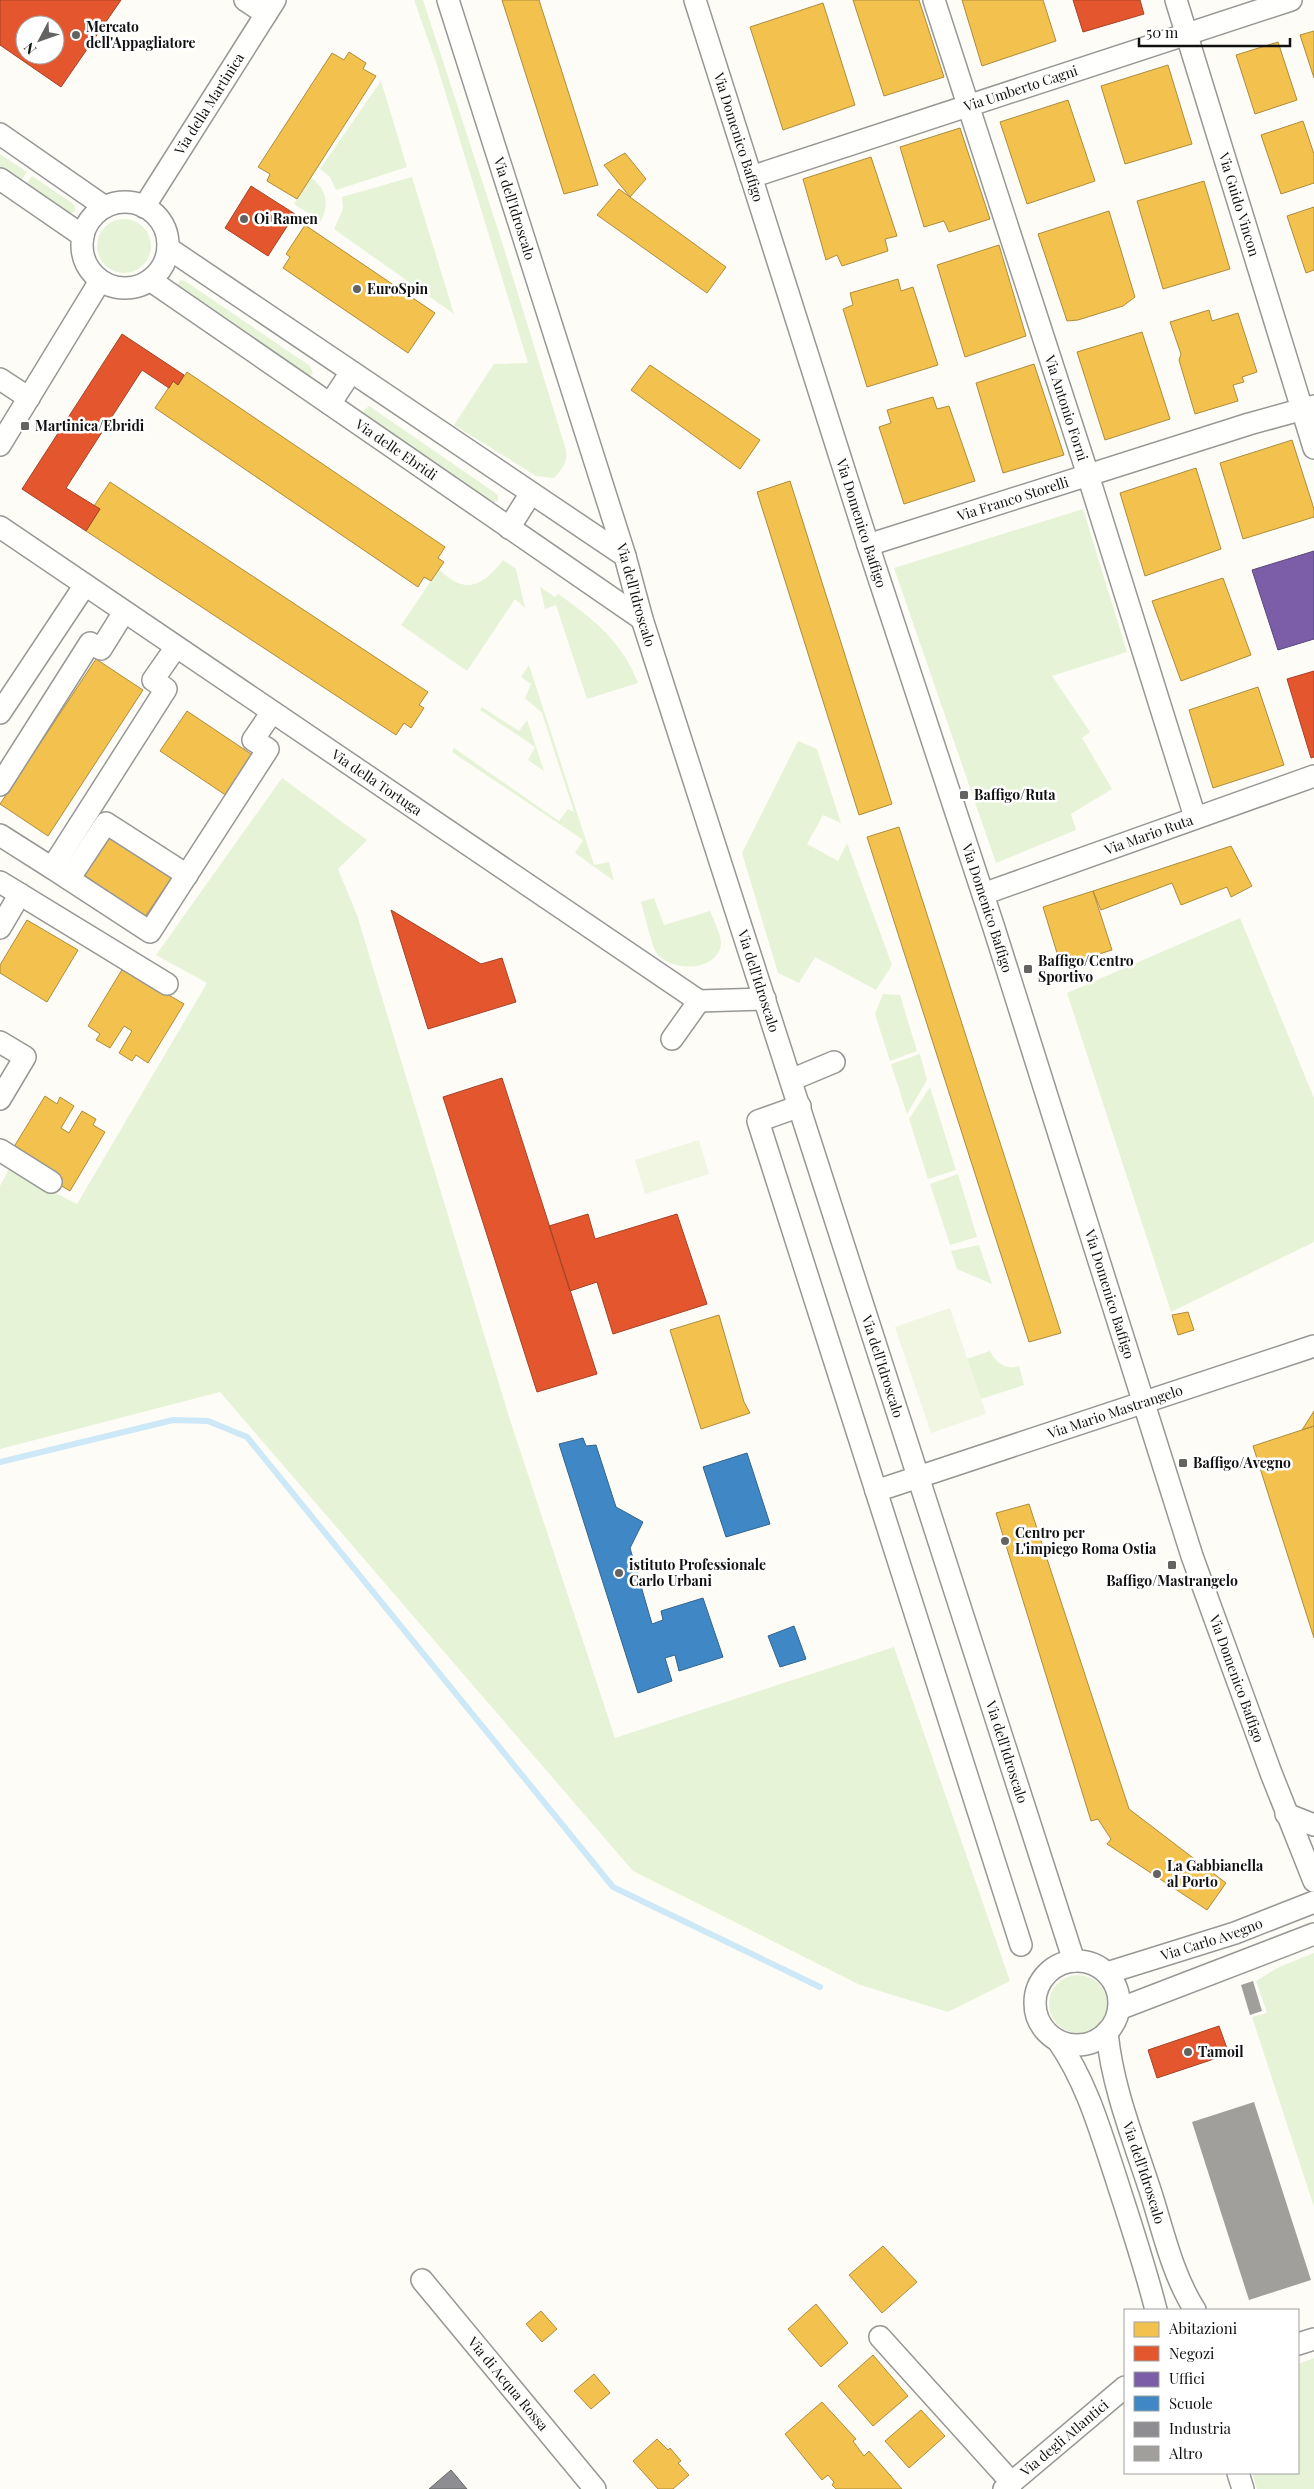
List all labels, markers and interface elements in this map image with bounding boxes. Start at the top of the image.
north arrow [15,15,65,65]
scale bar [1139,15,1290,47]
place label: Mercato dell'Appagliatore [86,17,196,52]
text: 50 m [1146,22,1179,42]
marker: Mercato dell'Appagliatore [70,29,82,41]
text: N [19,39,40,59]
street label: Via della Martinica [169,49,248,159]
street label: Via Umberto Cagni [960,61,1080,116]
street label: Via Domenico Baffigo [709,69,769,204]
street label: Via Guido Vincon [1214,149,1265,259]
street label: Via dell'Idroscalo [489,154,540,263]
place label: Oi Ramen [254,209,318,228]
marker: Oi Ramen [238,213,250,225]
place label: EuroSpin [367,279,429,298]
marker: EuroSpin [351,283,363,295]
street label: Via Antonio Forni [1040,352,1093,463]
street label: Via delle Ebridi [351,414,441,484]
place label: Martinica/Ebridi [35,416,145,435]
marker: Martinica/Ebridi [19,420,31,432]
street label: Via Domenico Baffigo [832,455,891,590]
street label: Via Franco Storelli [954,472,1071,525]
street label: Via dell'Idroscalo [612,540,660,649]
street label: Via della Tortuga [327,744,426,819]
place label: Baffigo/Ruta [974,785,1056,804]
marker: Baffigo/Ruta [958,789,970,801]
street label: Via Mario Ruta [1101,810,1195,859]
street label: Via Domenico Baffigo [958,840,1018,975]
street label: Via dell'Idroscalo [733,926,784,1035]
place label: Baffigo/Centro Sportivo [1038,951,1134,986]
marker: Baffigo/Centro Sportivo [1022,963,1034,975]
street label: Via Domenico Baffigo [1080,1226,1139,1361]
street label: Via dell'Idroscalo [857,1312,909,1420]
street label: Via Mario Mastrangelo [1044,1380,1185,1443]
place label: Baffigo/Avegno [1193,1453,1291,1472]
marker: Baffigo/Avegno [1177,1457,1189,1469]
place label: Centro per L'impiego Roma Ostia [1015,1523,1157,1558]
marker: Centro per L'impiego Roma Ostia [999,1535,1011,1547]
place label: istituto Professionale Carlo Urbani [629,1555,766,1590]
marker: Baffigo/Mastrangelo [1166,1559,1178,1571]
marker: istituto Professionale Carlo Urbani [613,1567,625,1579]
place label: Baffigo/Mastrangelo [1106,1571,1238,1590]
street label: Via Domenico Baffigo [1205,1611,1269,1745]
street label: Via dell'Idroscalo [982,1697,1033,1806]
place label: La Gabbianella al Porto [1167,1856,1264,1891]
marker: La Gabbianella al Porto [1151,1868,1163,1880]
street label: Via Carlo Avegno [1157,1913,1266,1965]
place label: Tamoil [1198,2042,1244,2061]
marker: Tamoil [1182,2046,1194,2058]
street label: Via dell'Idroscalo [1118,2118,1170,2226]
legend [1124,2309,1299,2474]
text: Abitazioni [1168,2318,1238,2338]
street label: Via di Acqua Rossa [463,2332,553,2435]
text: Negozi [1169,2343,1215,2363]
text: Uffici [1169,2368,1206,2388]
text: Scuole [1169,2393,1213,2413]
street label: Via degli Atlantici [1015,2395,1112,2481]
text: Industria [1169,2418,1232,2438]
text: Altro [1168,2443,1203,2463]

